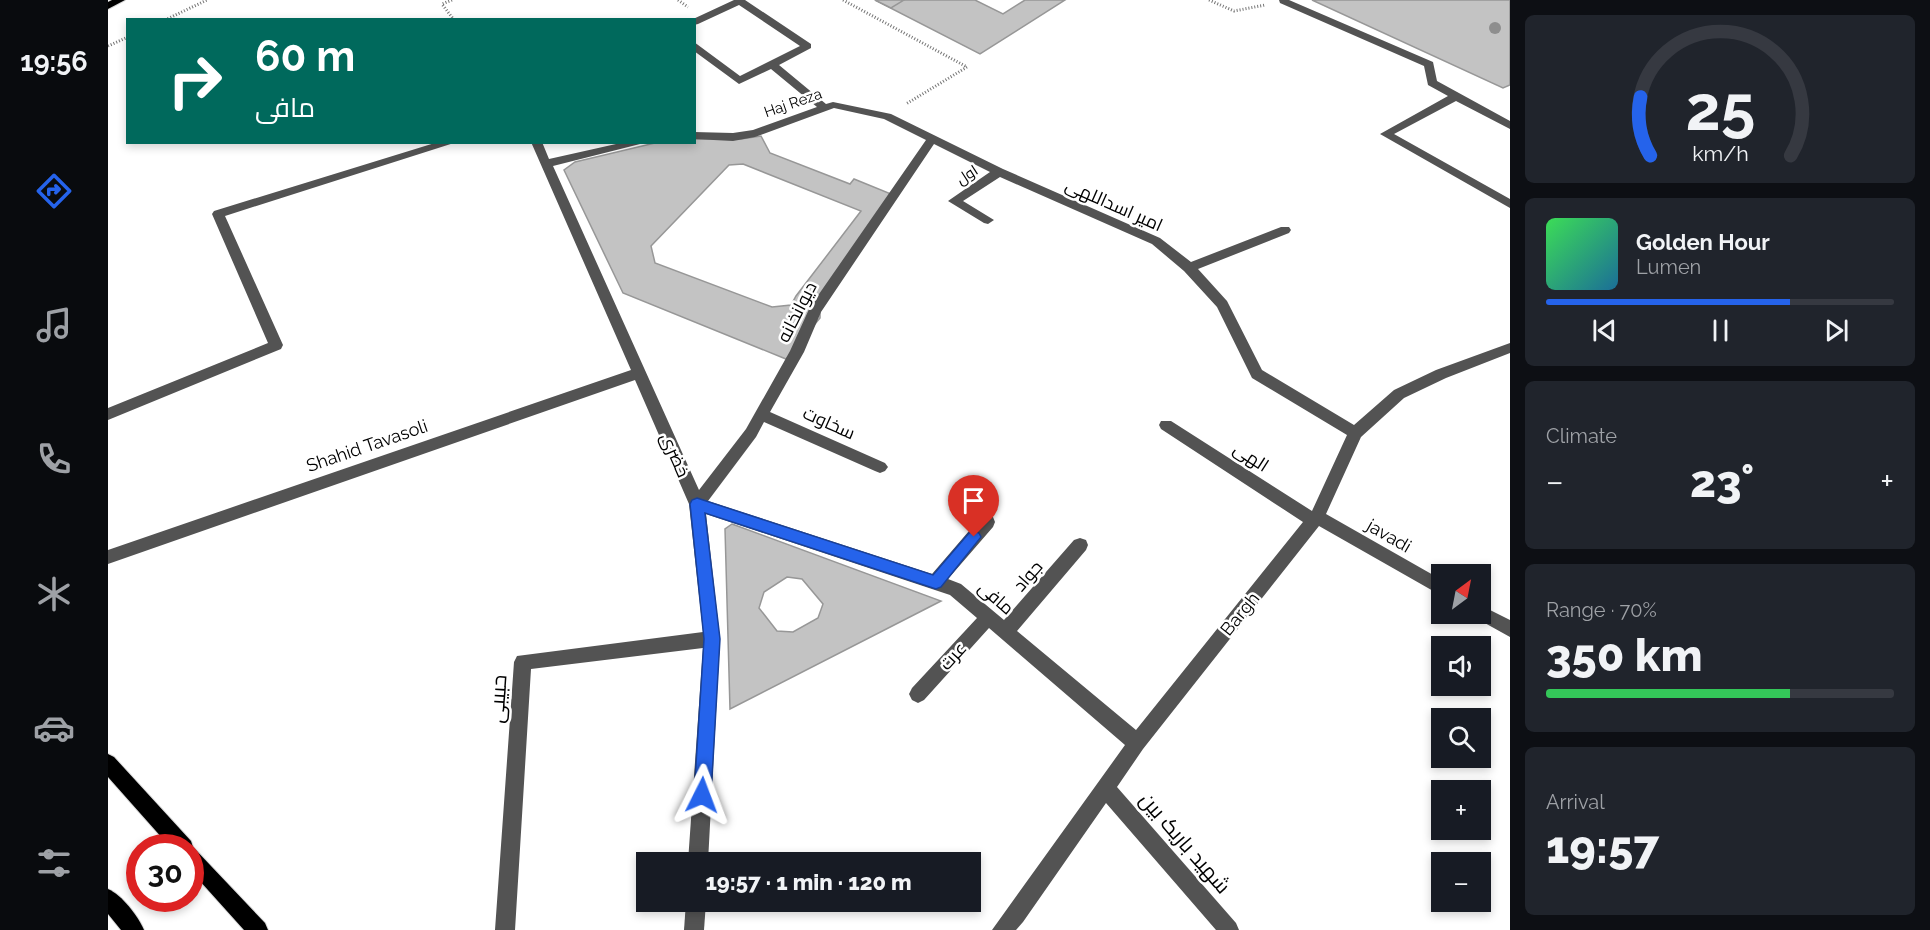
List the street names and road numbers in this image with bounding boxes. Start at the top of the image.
street label: Haj Reza [762,85,824,121]
street label: اول [953,161,981,189]
street label: امیر اسداللهی [1062,174,1166,236]
street label: دیوانخانه [772,278,822,346]
street label: سخاوت [799,402,859,444]
street label: Shahid Tavasoli [303,415,430,476]
street label: خضری [656,429,694,481]
street label: الهی [1229,438,1273,476]
street label: javadi [1361,513,1415,557]
street label: جواد [1009,556,1047,596]
street label: مافی [974,577,1018,619]
street label: Bargh [1216,588,1263,640]
street label: عرت [935,637,971,675]
street label: حبیبی [483,674,513,724]
street label: شهید باریک بین [1134,787,1236,899]

